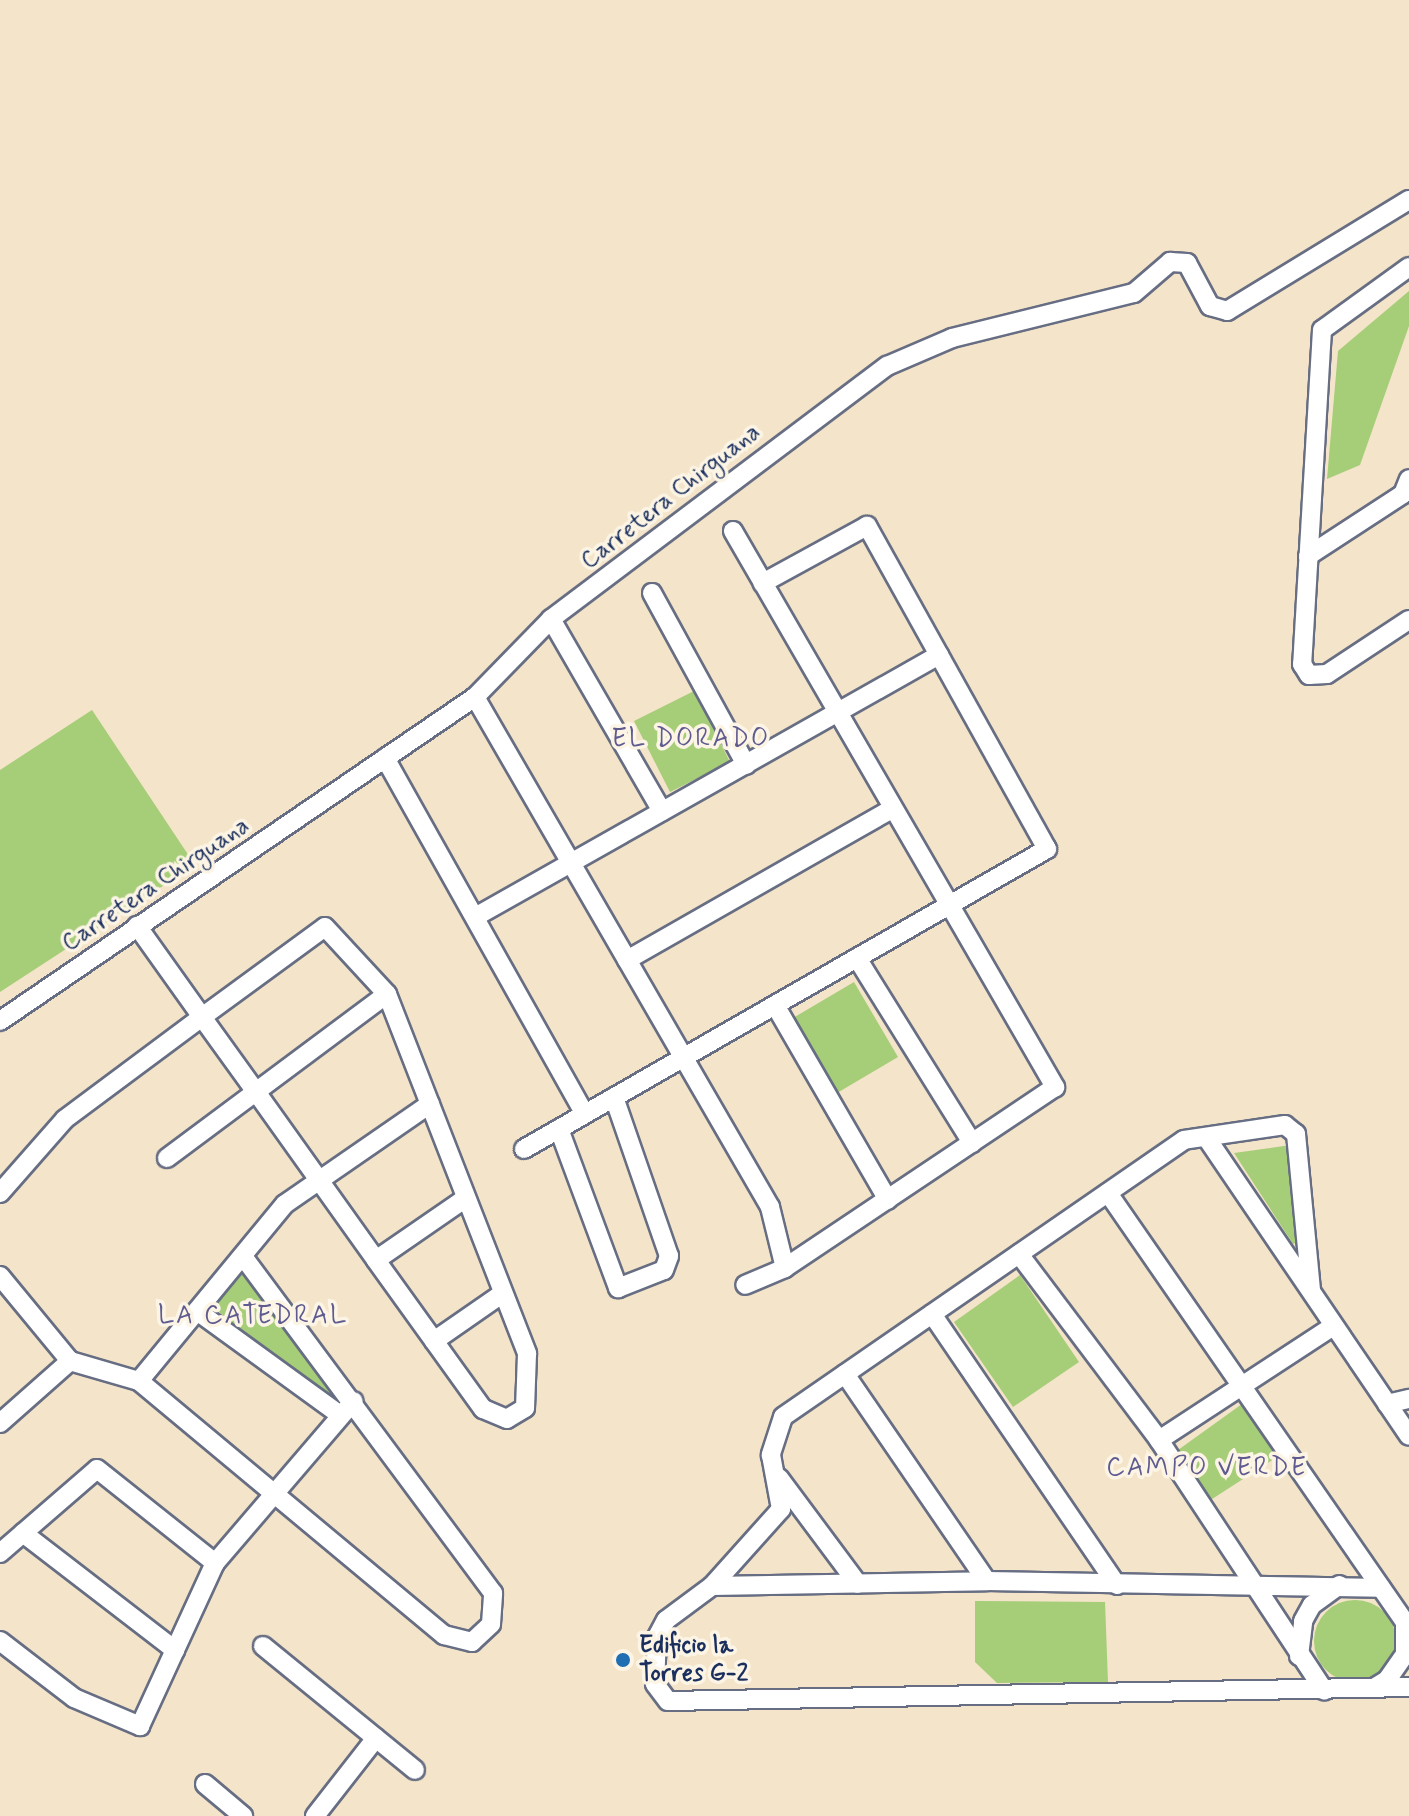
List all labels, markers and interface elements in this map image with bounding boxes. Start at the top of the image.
street label: Carretera Chirguana [575,418,767,576]
district label: EL DORADO [612,724,770,756]
street label: Carretera Chirguana [57,812,255,958]
district label: LA CATEDRAL [154,1301,352,1333]
district label: CAMPO VERDE [1104,1453,1310,1485]
place label: Edificio la Torres G-2 [639,1632,748,1688]
marker: Edificio la Torres G-2 [614,1651,632,1669]

